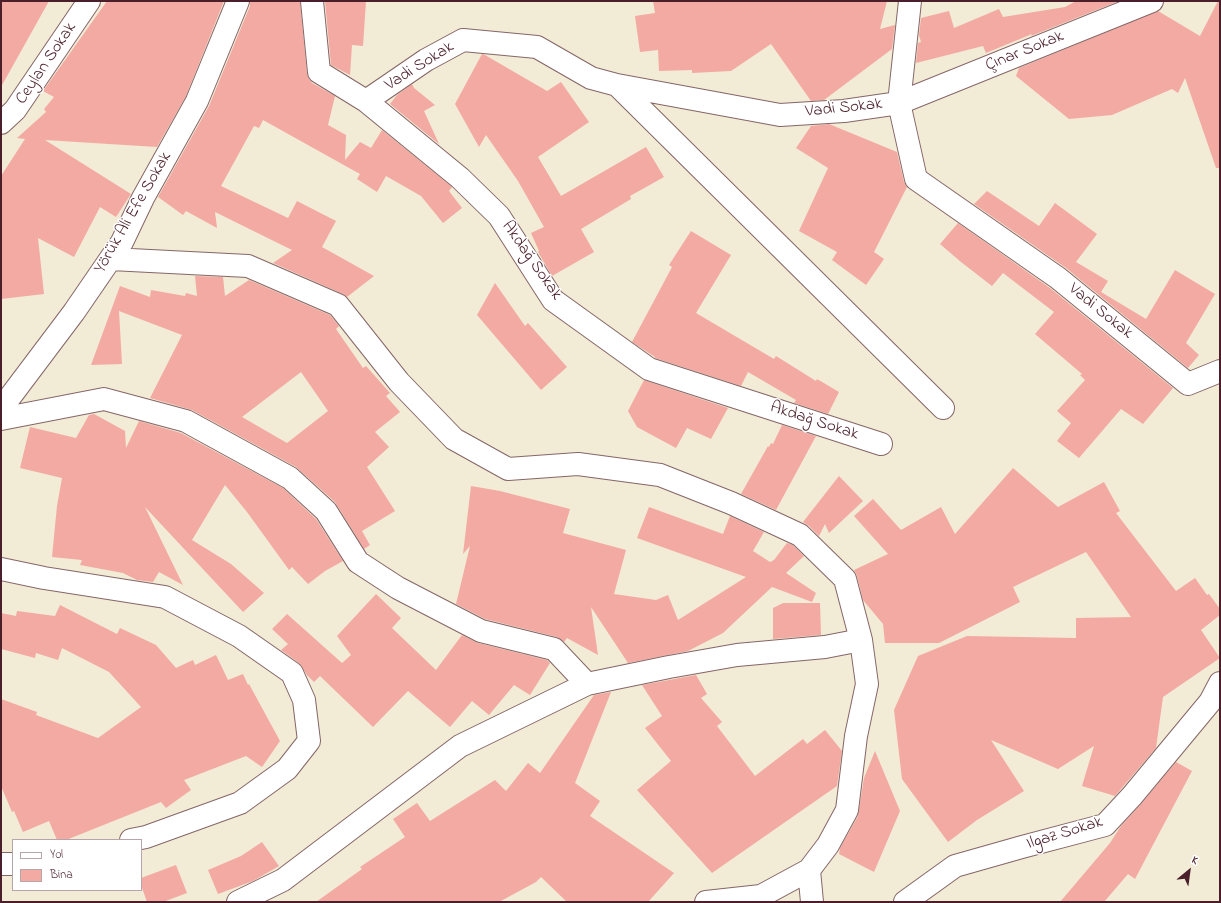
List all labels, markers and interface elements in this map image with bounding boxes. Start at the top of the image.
street label: Ceylan Sokak [12,19,82,109]
street label: Çınar Sokak [983,27,1067,77]
street label: Vadi Sokak [382,38,458,96]
street label: Vadi Sokak [804,95,884,123]
street label: Yörük Ali Efe Sokak [91,149,177,277]
street label: Akdağ Sokak [496,218,566,304]
street label: Vadi Sokak [1064,280,1136,344]
street label: Akdağ Sokak [767,398,861,446]
street label: Ilgaz Sokak [1025,813,1105,855]
legend [12,839,142,891]
text: Yol [50,846,63,864]
north arrow [1169,851,1209,891]
text: K [1189,852,1201,869]
text: Bina [50,866,73,884]

